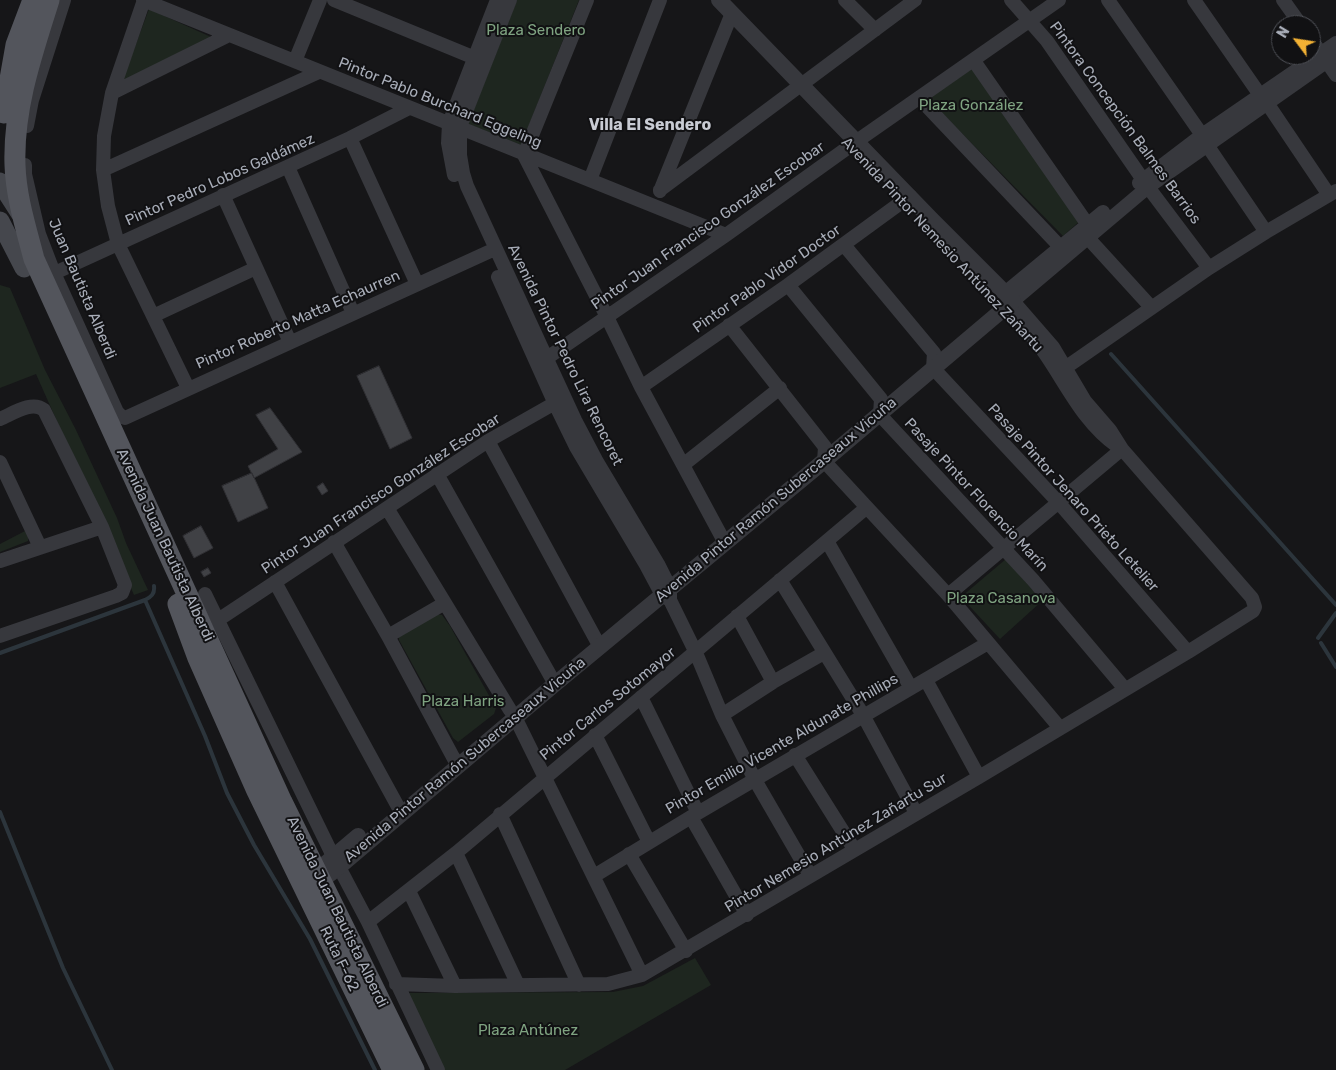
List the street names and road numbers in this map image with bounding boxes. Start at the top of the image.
street label: Pintora Concepción Balmes Barrios [1046,18,1204,228]
street label: Pintor Pablo Burchard Eggeling [336,54,544,152]
street label: Pintor Pedro Lobos Galdámez [123,130,317,230]
street label: Avenida Pintor Nemesio Antúnez Zañartu [837,134,1047,356]
street label: Pintor Juan Francisco González Escobar [588,138,828,314]
street label: Juan Bautista Alberdi [44,216,120,362]
street label: Pintor Pablo Vidor Doctor [690,221,844,337]
street label: Avenida Pintor Pedro Lira Rencoret [503,241,627,469]
street label: Pintor Roberto Matta Echaurren [193,267,403,373]
street label: Avenida Pintor Ramón Subercaseaux Vicuña [652,394,900,606]
street label: Pasaje Pintor Jenaro Prieto Letelier [984,400,1162,596]
street label: Pintor Juan Francisco González Escobar [258,410,504,578]
street label: Pasaje Pintor Florencio Marín [900,415,1052,575]
street label: Avenida Juan Bautista Alberdi [112,446,218,644]
street label: Pintor Carlos Sotomayor [536,644,680,764]
street label: Avenida Pintor Ramón Subercaseaux Vicuña [341,654,589,866]
street label: Pintor Emilio Vicente Aldunate Phillips [663,670,901,818]
street label: Pintor Nemesio Antúnez Zañartu Sur [722,769,950,917]
street label: Avenida Juan Bautista Alberdi [283,813,391,1011]
street label: Ruta F-62 [315,923,363,995]

